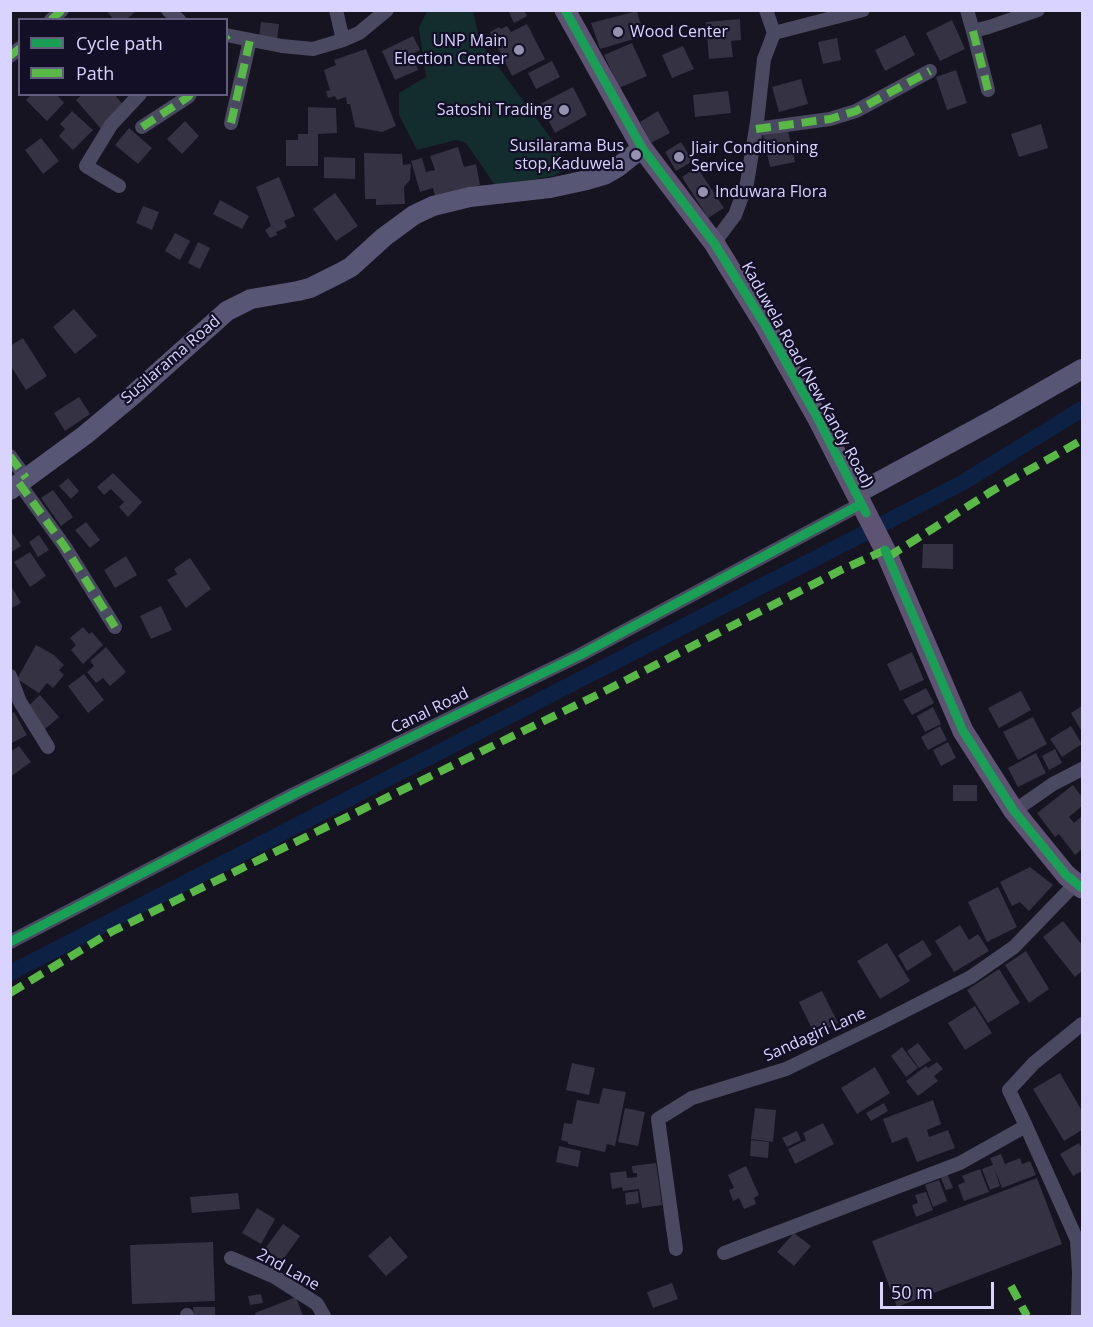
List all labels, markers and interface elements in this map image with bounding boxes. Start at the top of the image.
legend [18,18,228,96]
place label: Wood Center [630,22,728,42]
marker: Wood Center [611,25,625,39]
text: Cycle path [76,31,163,55]
place label: UNP Main Election Center [394,31,507,69]
marker: UNP Main Election Center [512,43,526,57]
text: Path [76,61,114,85]
place label: Satoshi Trading [437,100,552,120]
marker: Satoshi Trading [557,103,571,117]
place label: Susilarama Bus stop,Kaduwela [510,136,624,174]
place label: Jiair Conditioning Service [691,138,818,176]
marker: Susilarama Bus stop,Kaduwela [629,148,643,162]
marker: Jiair Conditioning Service [672,150,686,164]
place label: Induwara Flora [715,182,827,202]
marker: Induwara Flora [696,185,710,199]
street label: Kaduwela Road (New Kandy Road) [737,259,877,491]
street label: Susilarama Road [118,312,224,408]
street label: Canal Road [388,684,472,738]
street label: Sandagiri Lane [761,1004,869,1066]
street label: 2nd Lane [253,1245,323,1295]
scale bar [883,1270,997,1308]
text: 50 m [891,1280,933,1304]

